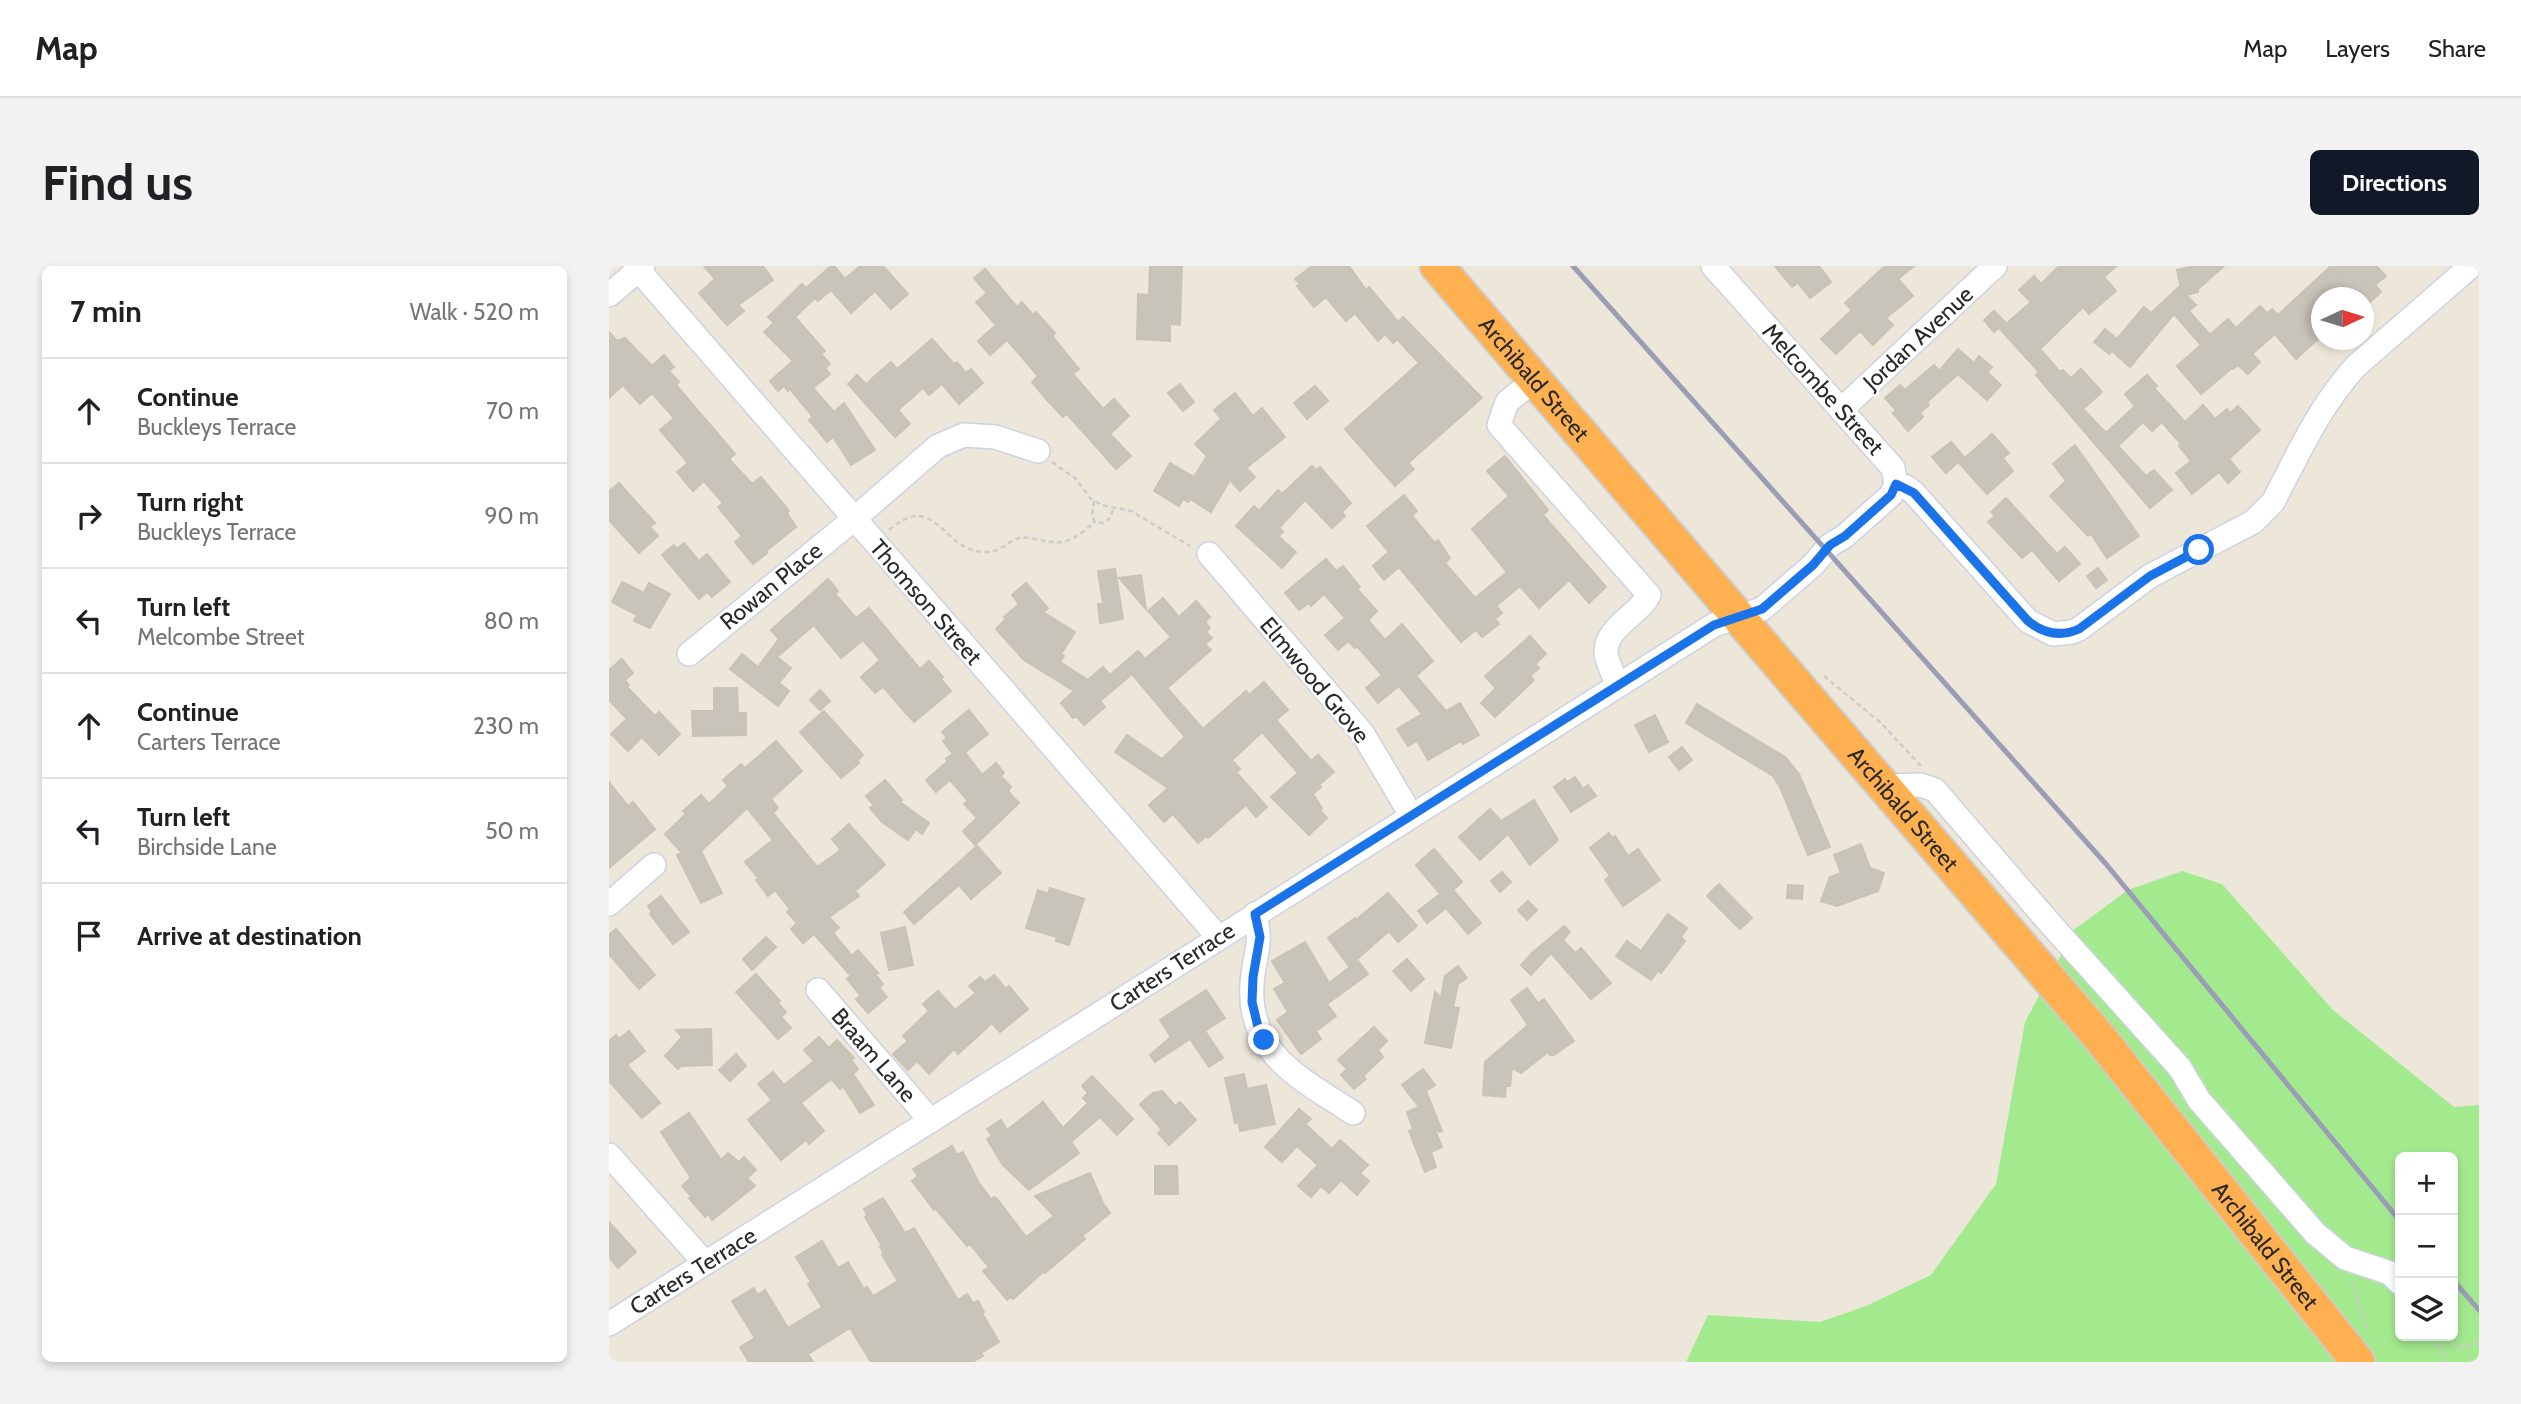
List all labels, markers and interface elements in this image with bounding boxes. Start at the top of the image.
text: Map [35,28,98,68]
text: Map [2243,34,2287,63]
text: Layers [2325,34,2390,63]
text: Share [2428,34,2486,63]
button: Directions [2310,150,2479,215]
text: Find us [42,153,193,212]
street label: Jordan Avenue [1857,280,1979,397]
north arrow [2311,287,2374,350]
text: 7 min [70,293,142,330]
text: Walk · 520 m [410,298,539,326]
street label: Archibald Street [1473,311,1595,447]
street label: Melcombe Street [1757,317,1890,461]
text: Continue [137,381,239,413]
icon: ahead [70,392,108,430]
text: 70 m [486,397,539,425]
text: Buckleys Terrace [137,413,296,441]
text: Turn right [137,486,243,518]
icon: right [70,497,108,535]
text: 90 m [485,502,539,530]
text: Buckleys Terrace [137,518,296,546]
street label: Thomson Street [864,534,988,671]
route start [2183,534,2214,565]
street label: Rowan Place [714,536,828,636]
text: Turn left [137,591,230,623]
icon: left [70,602,108,640]
text: 80 m [484,607,539,635]
street label: Elmwood Grove [1254,611,1376,749]
text: Melcombe Street [137,623,304,651]
text: Continue [137,696,239,728]
icon: ahead [70,707,108,745]
text: 230 m [473,712,539,740]
text: Carters Terrace [137,728,281,756]
street label: Archibald Street [1842,741,1965,877]
text: Turn left [137,801,230,833]
icon: left [70,812,108,850]
text: 50 m [485,817,539,845]
text: Birchside Lane [137,833,277,861]
street label: Carters Terrace [1104,916,1240,1018]
icon: arrive [70,917,108,955]
text: Arrive at destination [137,920,362,952]
street label: Braam Lane [826,1002,923,1108]
route end [1248,1024,1279,1055]
map controls [2395,1152,2458,1341]
button: + [2395,1152,2458,1215]
street label: Archibald Street [2206,1176,2325,1315]
button: − [2395,1215,2458,1278]
street label: Carters Terrace [625,1221,761,1321]
button: layers [2395,1278,2458,1341]

